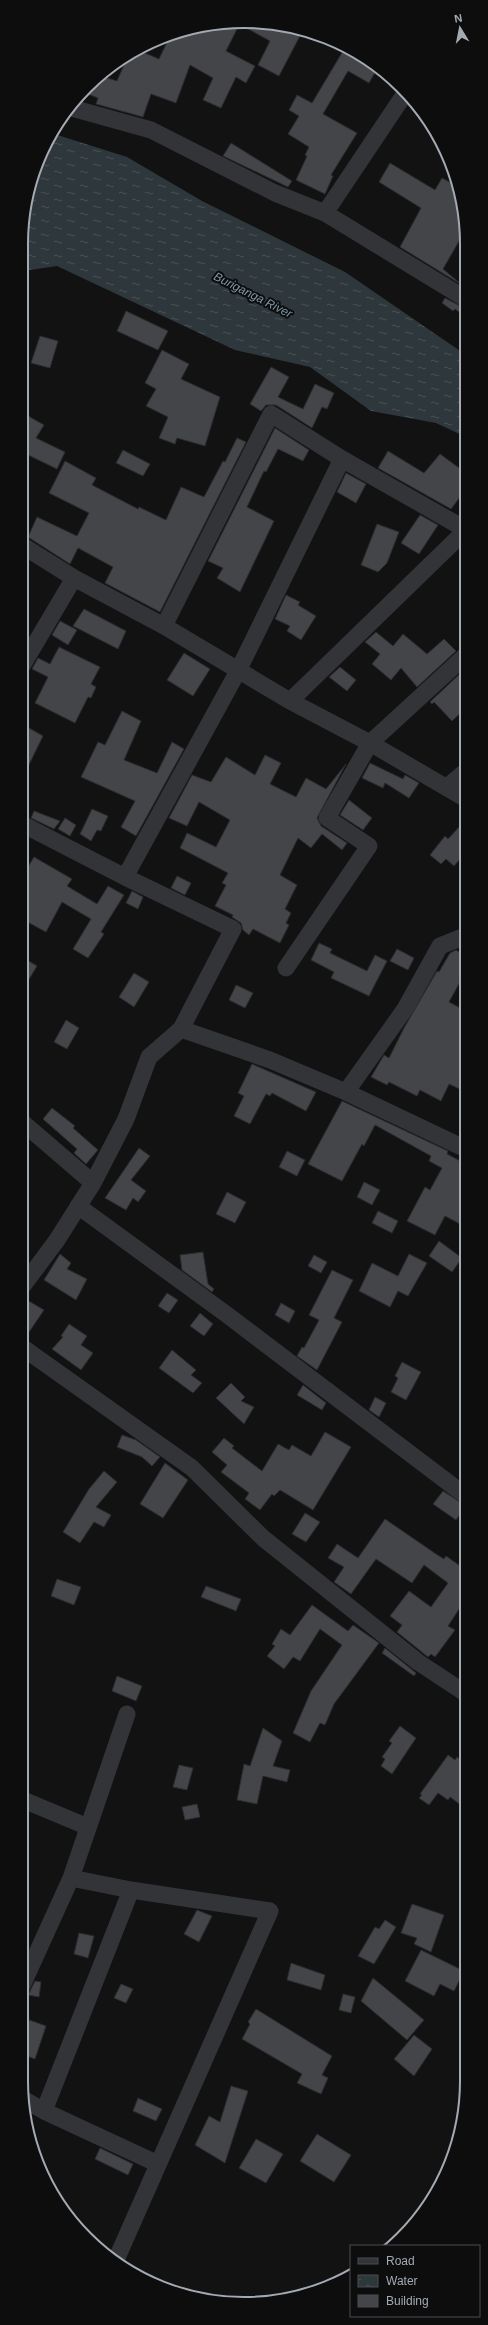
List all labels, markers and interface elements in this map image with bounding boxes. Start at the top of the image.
north arrow [440,8,480,48]
text: N [453,12,463,25]
water label: Buriganga River [211,269,295,321]
legend [350,2245,480,2317]
text: Road [386,2254,415,2268]
text: Water [386,2274,418,2288]
text: Building [386,2294,429,2308]

